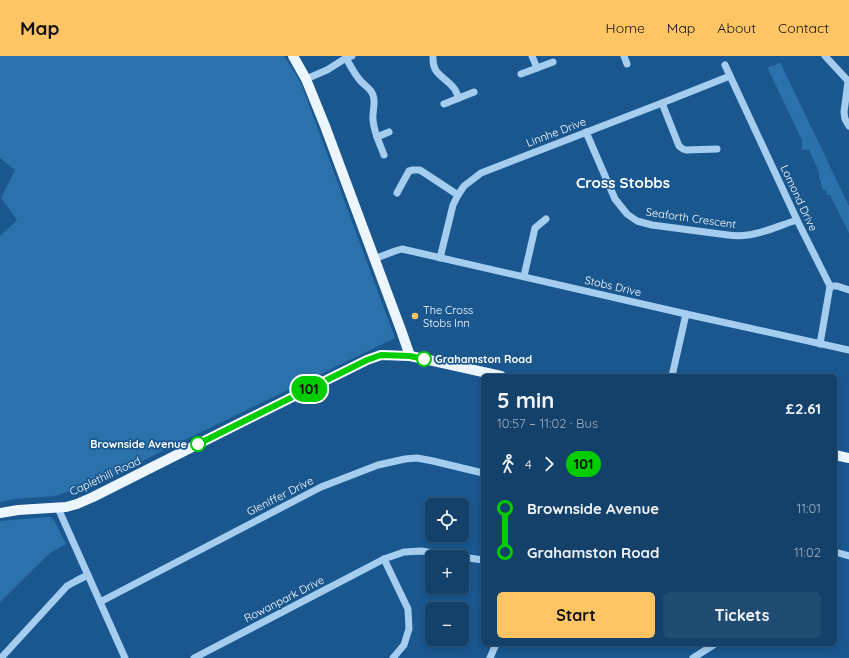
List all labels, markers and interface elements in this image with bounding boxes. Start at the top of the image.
text: Map [20,16,59,40]
text: Home [606,19,645,37]
text: Map [667,19,695,37]
text: About [717,19,756,37]
text: Contact [778,19,829,37]
street label: Linnhe Drive [524,114,588,150]
street label: Lomond Drive [778,163,820,233]
district label: Cross Stobbs [576,173,670,192]
street label: Seaforth Crescent [645,205,737,231]
street label: Stobs Drive [583,273,643,299]
place label: The Cross Stobs Inn [423,303,473,330]
marker: The Cross Stobs Inn [410,311,420,321]
marker: Grahamston Road [416,351,432,367]
place label: Grahamston Road [435,352,532,366]
line badge: 101 [286,376,332,402]
text: 101 [299,380,319,398]
text: 5 min [497,386,554,414]
text: £2.61 [786,399,821,418]
text: 10:57 – 11:02 · Bus [497,415,598,431]
marker: Brownside Avenue [190,436,206,452]
place label: Brownside Avenue [90,437,188,451]
street label: Caplethill Road [67,453,143,499]
icon: walk [497,453,519,475]
icon: forward [538,453,560,475]
text: 101 [574,455,593,473]
text: 4 [525,456,532,472]
street label: Gleniffer Drive [244,473,316,519]
map controls [425,498,469,646]
button: locate [425,498,469,542]
text: Brownside Avenue [527,499,659,518]
text: 11:01 [796,500,821,516]
text: Grahamston Road [527,543,659,562]
text: 11:02 [794,544,821,560]
button: + [425,550,469,594]
street label: Rowanpark Drive [242,573,326,625]
button: Start [497,592,655,638]
button: Tickets [663,592,821,638]
button: − [425,602,469,646]

